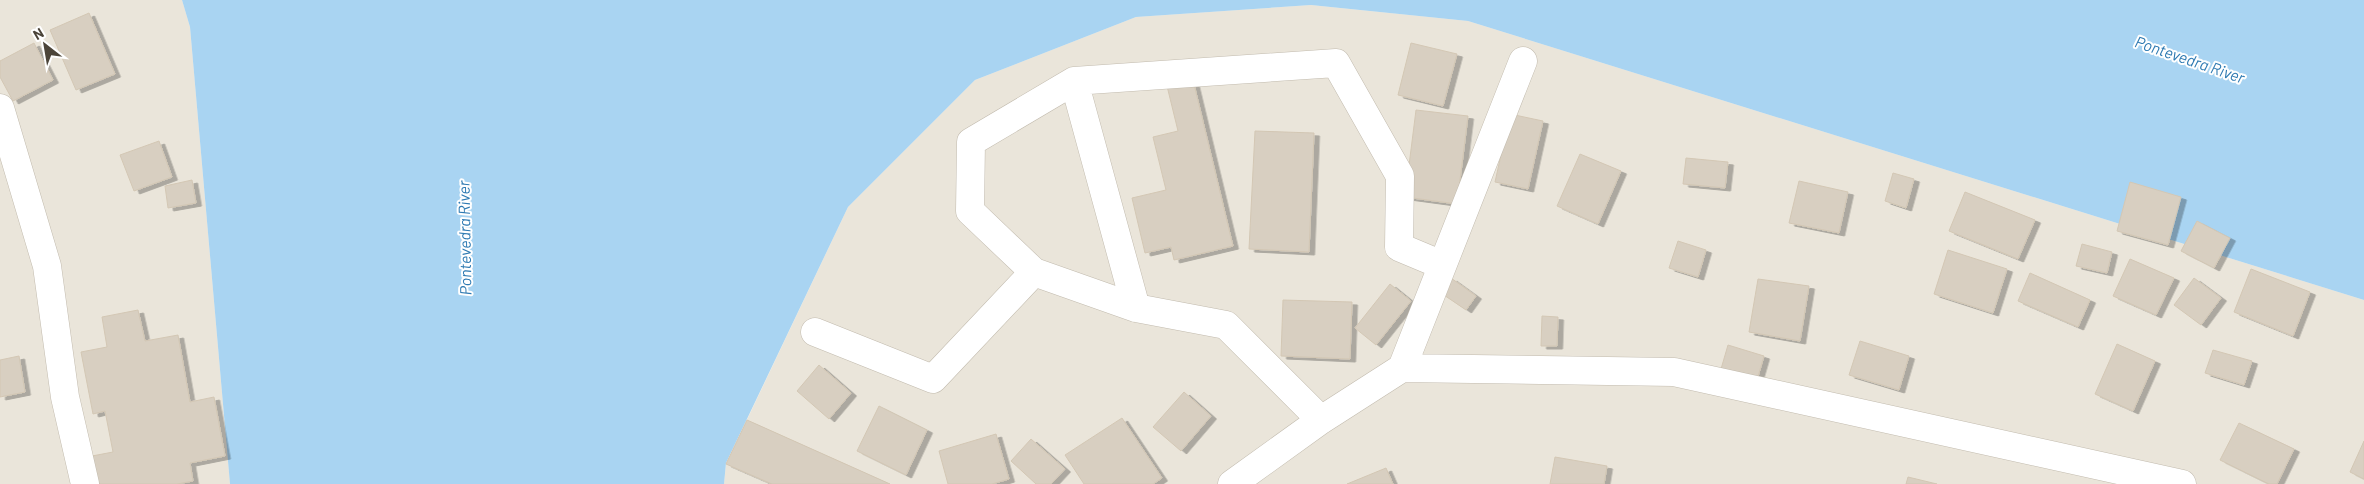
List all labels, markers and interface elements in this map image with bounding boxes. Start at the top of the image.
north arrow [20,20,70,70]
text: N [30,24,46,43]
water label: Pontevedra River [2133,31,2249,87]
water label: Pontevedra River [453,179,474,295]

